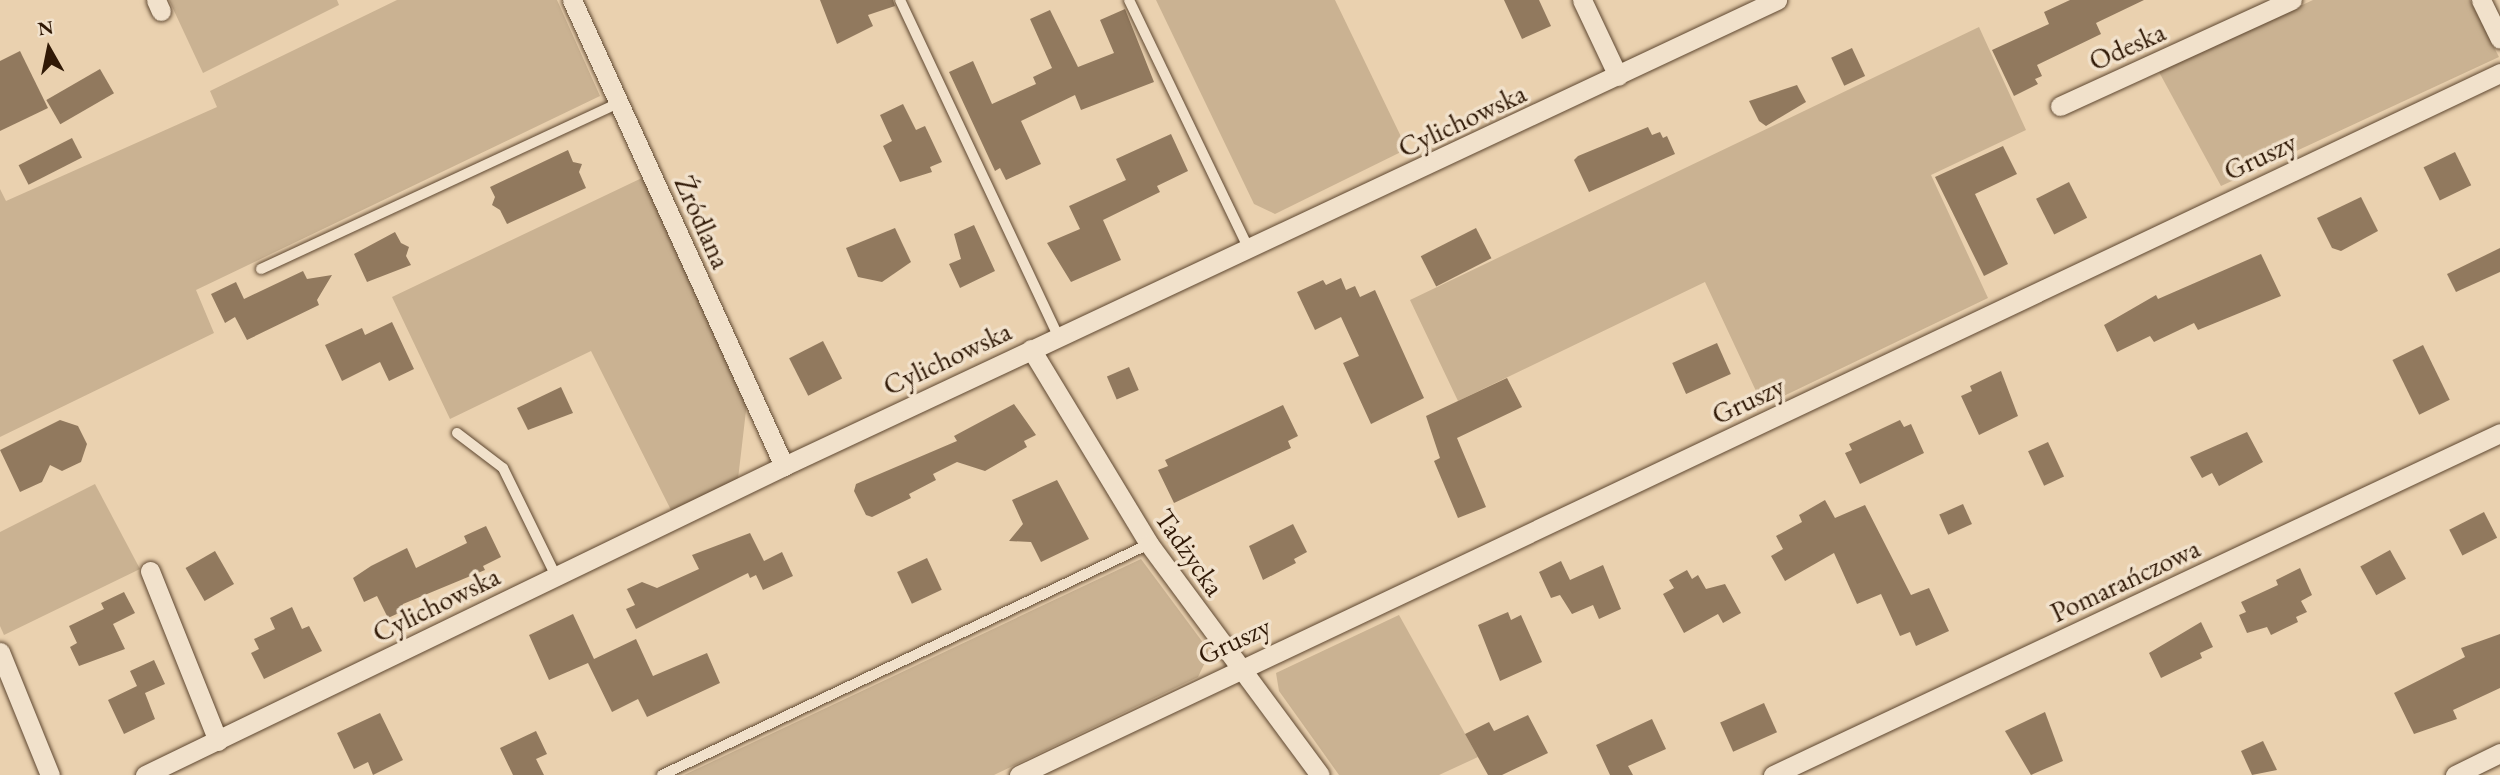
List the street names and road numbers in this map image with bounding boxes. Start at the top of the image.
street label: Odeska [2084,14,2170,78]
street label: Cylichowska [1393,76,1531,164]
street label: Gruszy [2218,125,2302,187]
street label: Źródlana [668,170,738,274]
street label: Cylichowska [878,314,1016,402]
street label: Gruszy [1706,369,1790,431]
street label: Tadżycka [1148,502,1232,602]
street label: Pomarańczowa [2045,531,2205,629]
street label: Cylichowska [367,559,505,649]
street label: Gruszy [1192,609,1276,671]

